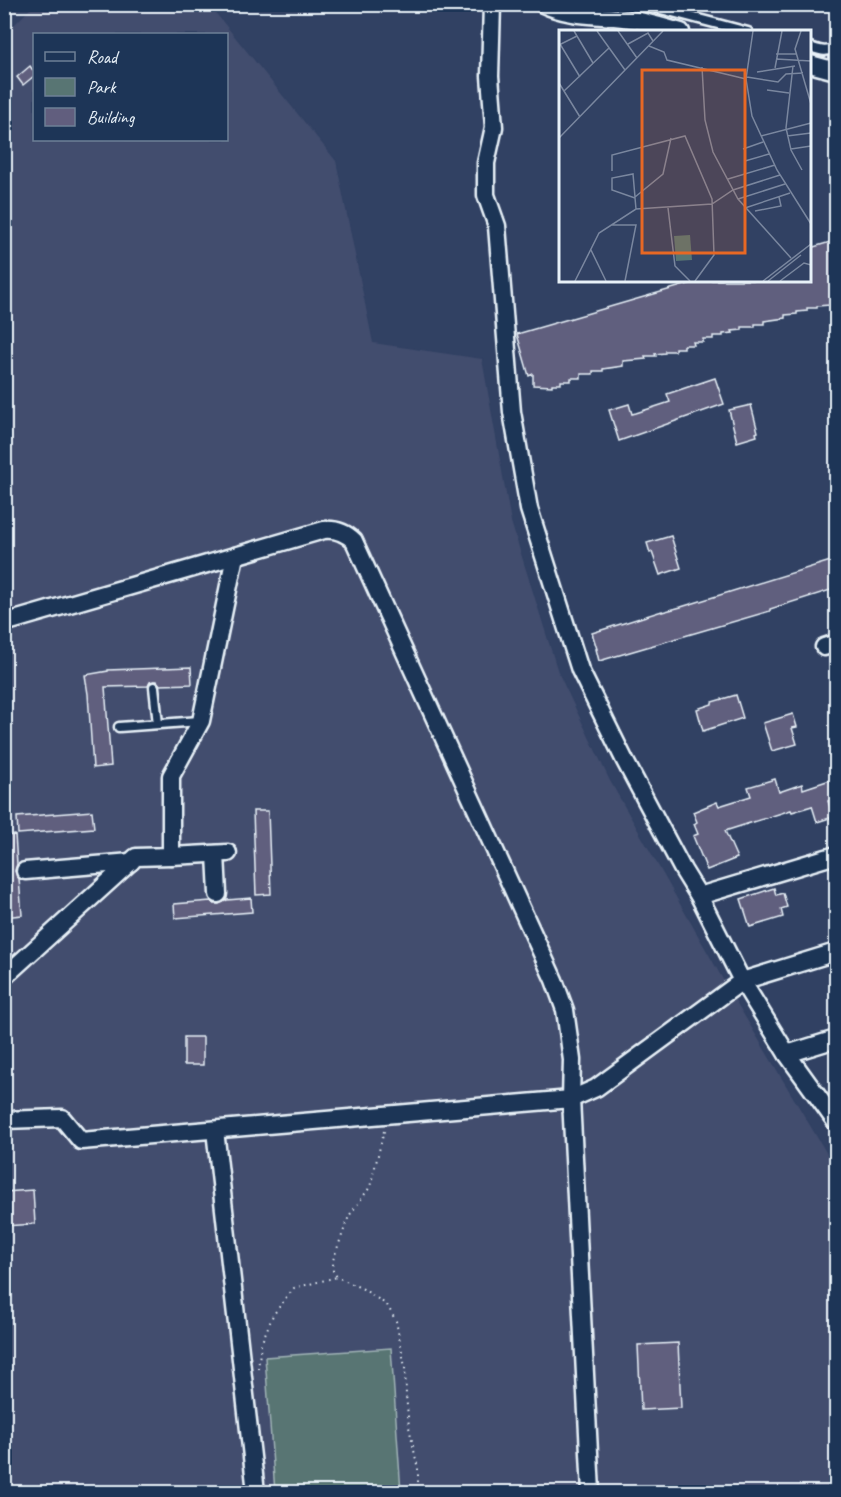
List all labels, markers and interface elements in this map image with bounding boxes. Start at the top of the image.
inset map [559,30,811,282]
legend [33,33,228,141]
text: Road [87,46,120,68]
text: Park [87,76,117,98]
text: Building [87,106,136,128]

